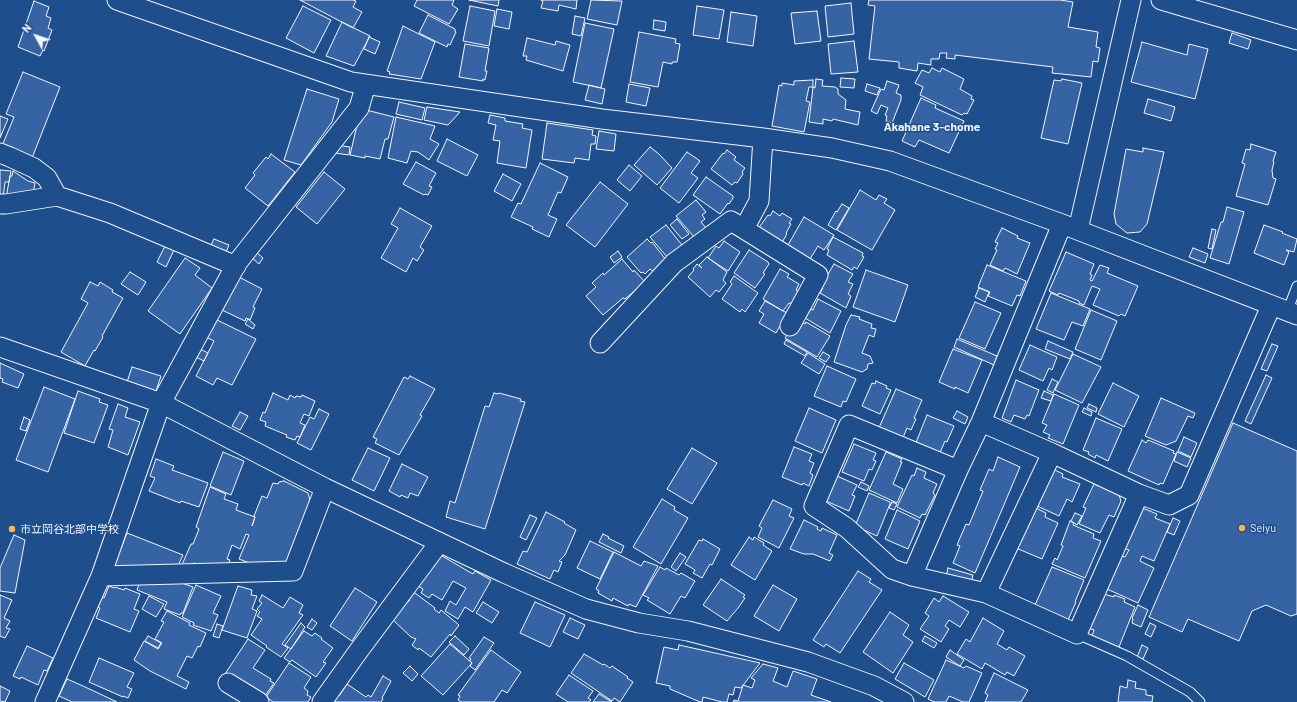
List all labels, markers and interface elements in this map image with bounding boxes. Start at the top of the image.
north arrow [16,16,56,56]
text: N [19,21,34,35]
district label: Akahane 3-chome [884,120,980,134]
place label: Seiyu [1250,521,1276,535]
place label: 市立岡谷北部中学校 [20,522,119,536]
marker: Seiyu [1237,523,1247,533]
marker: 市立岡谷北部中学校 [7,524,17,534]

